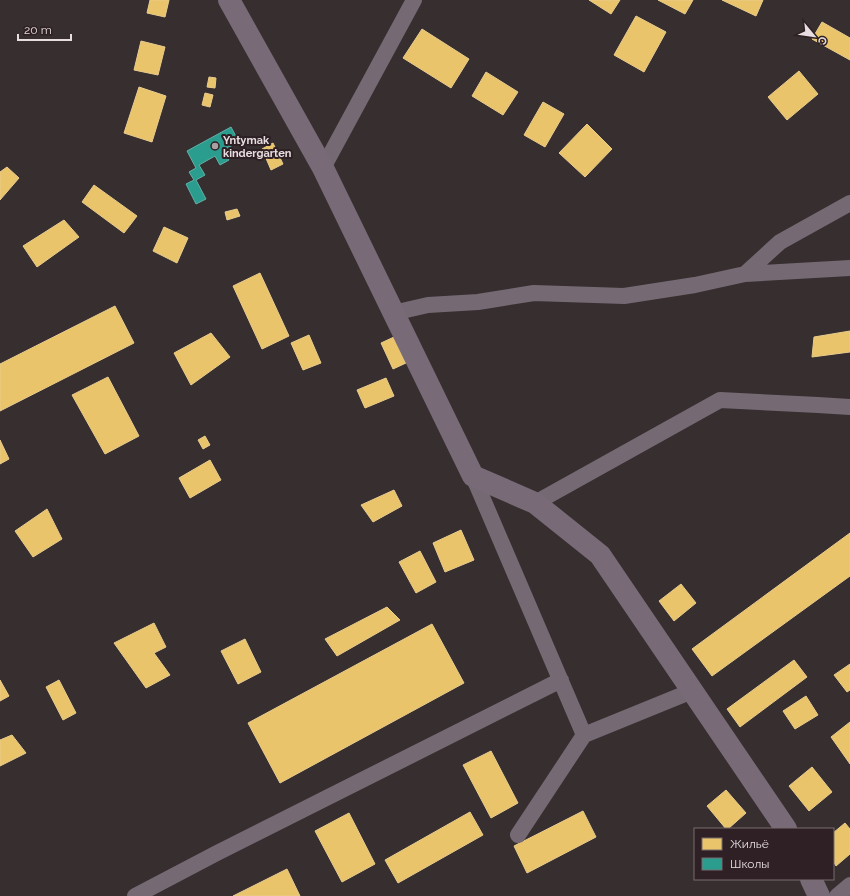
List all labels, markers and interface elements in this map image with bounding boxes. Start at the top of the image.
scale bar [18,16,71,42]
north arrow [794,16,834,56]
text: 20 m [24,23,52,37]
text: С [815,34,830,47]
place label: Yntymak kindergarten [223,134,292,160]
marker: Yntymak kindergarten [210,141,220,151]
legend [694,828,834,880]
text: Жильё [730,837,769,851]
text: Школы [730,857,769,871]

